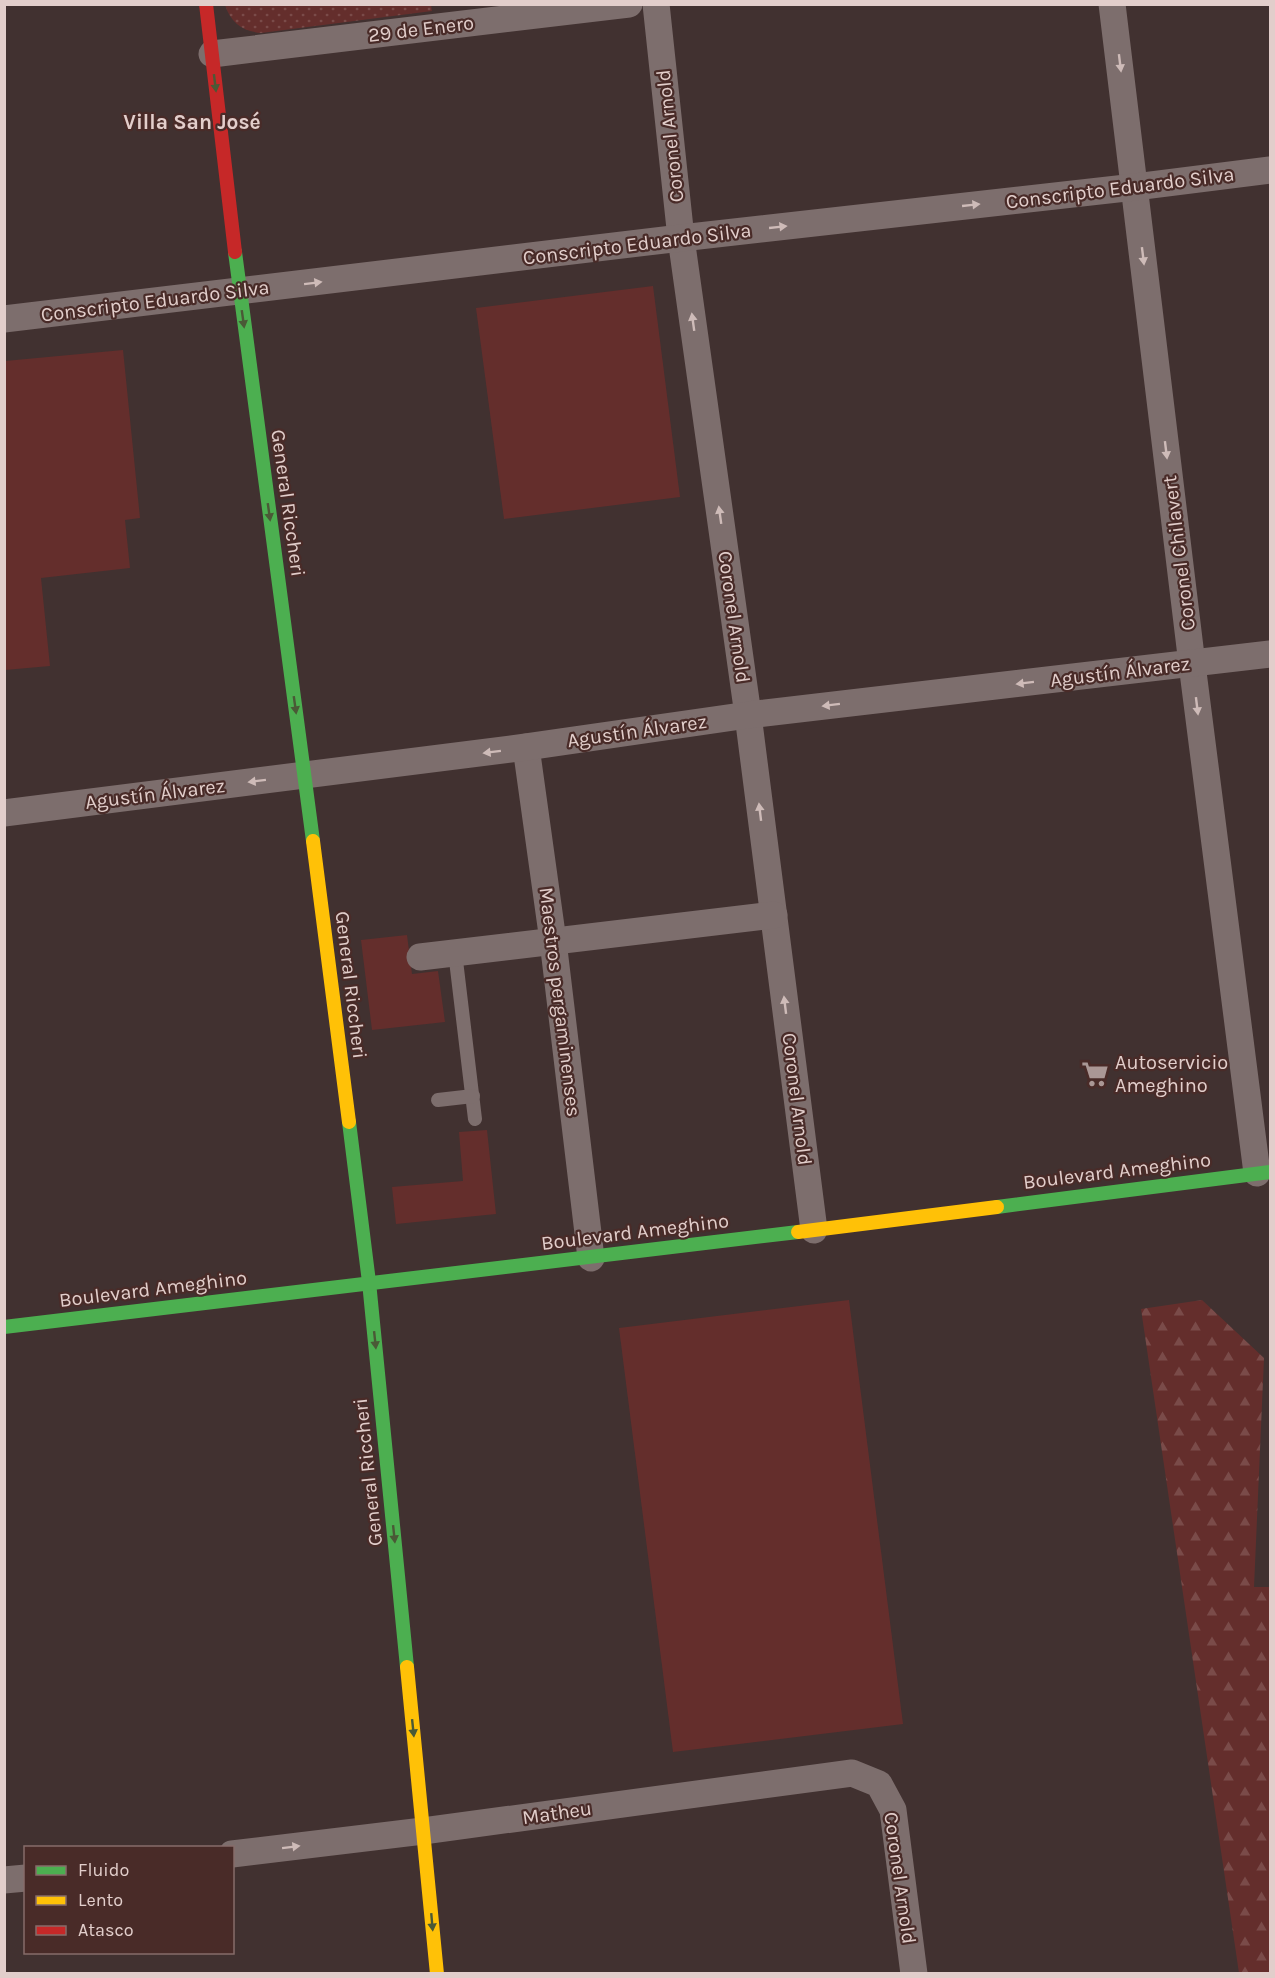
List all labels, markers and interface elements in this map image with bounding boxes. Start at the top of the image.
street label: 29 de Enero [367,11,475,47]
one-way arrow [1115,53,1124,72]
street label: Coronel Arnold [652,69,688,203]
one-way arrow [210,74,220,93]
district label: Villa San José [123,110,261,134]
street label: Conscripto Eduardo Silva [1005,163,1235,213]
one-way arrow [962,201,981,210]
street label: Conscripto Eduardo Silva [522,219,752,269]
one-way arrow [768,222,787,232]
one-way arrow [1139,247,1148,266]
street label: Conscripto Eduardo Silva [40,276,270,326]
one-way arrow [303,278,322,287]
one-way arrow [239,309,248,328]
one-way arrow [688,312,697,331]
street label: General Riccheri [266,428,310,578]
one-way arrow [1162,440,1171,459]
street label: Coronel Chilavert [1158,474,1200,632]
one-way arrow [265,503,274,522]
one-way arrow [715,505,724,524]
street label: Coronel Arnold [713,549,755,685]
street label: Agustín Álvarez [1049,651,1191,692]
one-way arrow [1015,678,1034,688]
one-way arrow [291,696,300,715]
one-way arrow [1193,696,1202,715]
one-way arrow [821,700,840,710]
street label: Agustín Álvarez [566,709,708,752]
one-way arrow [483,747,502,756]
street label: Agustín Álvarez [84,773,226,814]
one-way arrow [247,777,266,786]
one-way arrow [756,802,765,821]
street label: Maestros pergaminenses [534,886,586,1118]
street label: General Riccheri [331,910,371,1060]
one-way arrow [781,996,790,1015]
street label: Coronel Arnold [777,1031,817,1167]
place label: Autoservicio Ameghino [1115,1051,1228,1097]
supermarket icon: Autoservicio Ameghino [1080,1059,1110,1089]
street label: Boulevard Ameghino [1022,1148,1212,1194]
street label: Boulevard Ameghino [540,1209,730,1255]
street label: Boulevard Ameghino [58,1266,248,1312]
one-way arrow [370,1331,379,1350]
street label: General Riccheri [349,1397,387,1547]
one-way arrow [389,1525,399,1544]
one-way arrow [408,1719,418,1738]
street label: Matheu [521,1797,593,1829]
street label: Coronel Arnold [879,1810,921,1946]
one-way arrow [281,1842,300,1852]
legend [24,1846,234,1954]
text: Fluido [78,1859,129,1881]
text: Lento [78,1889,123,1911]
one-way arrow [427,1913,437,1932]
text: Atasco [78,1919,134,1941]

